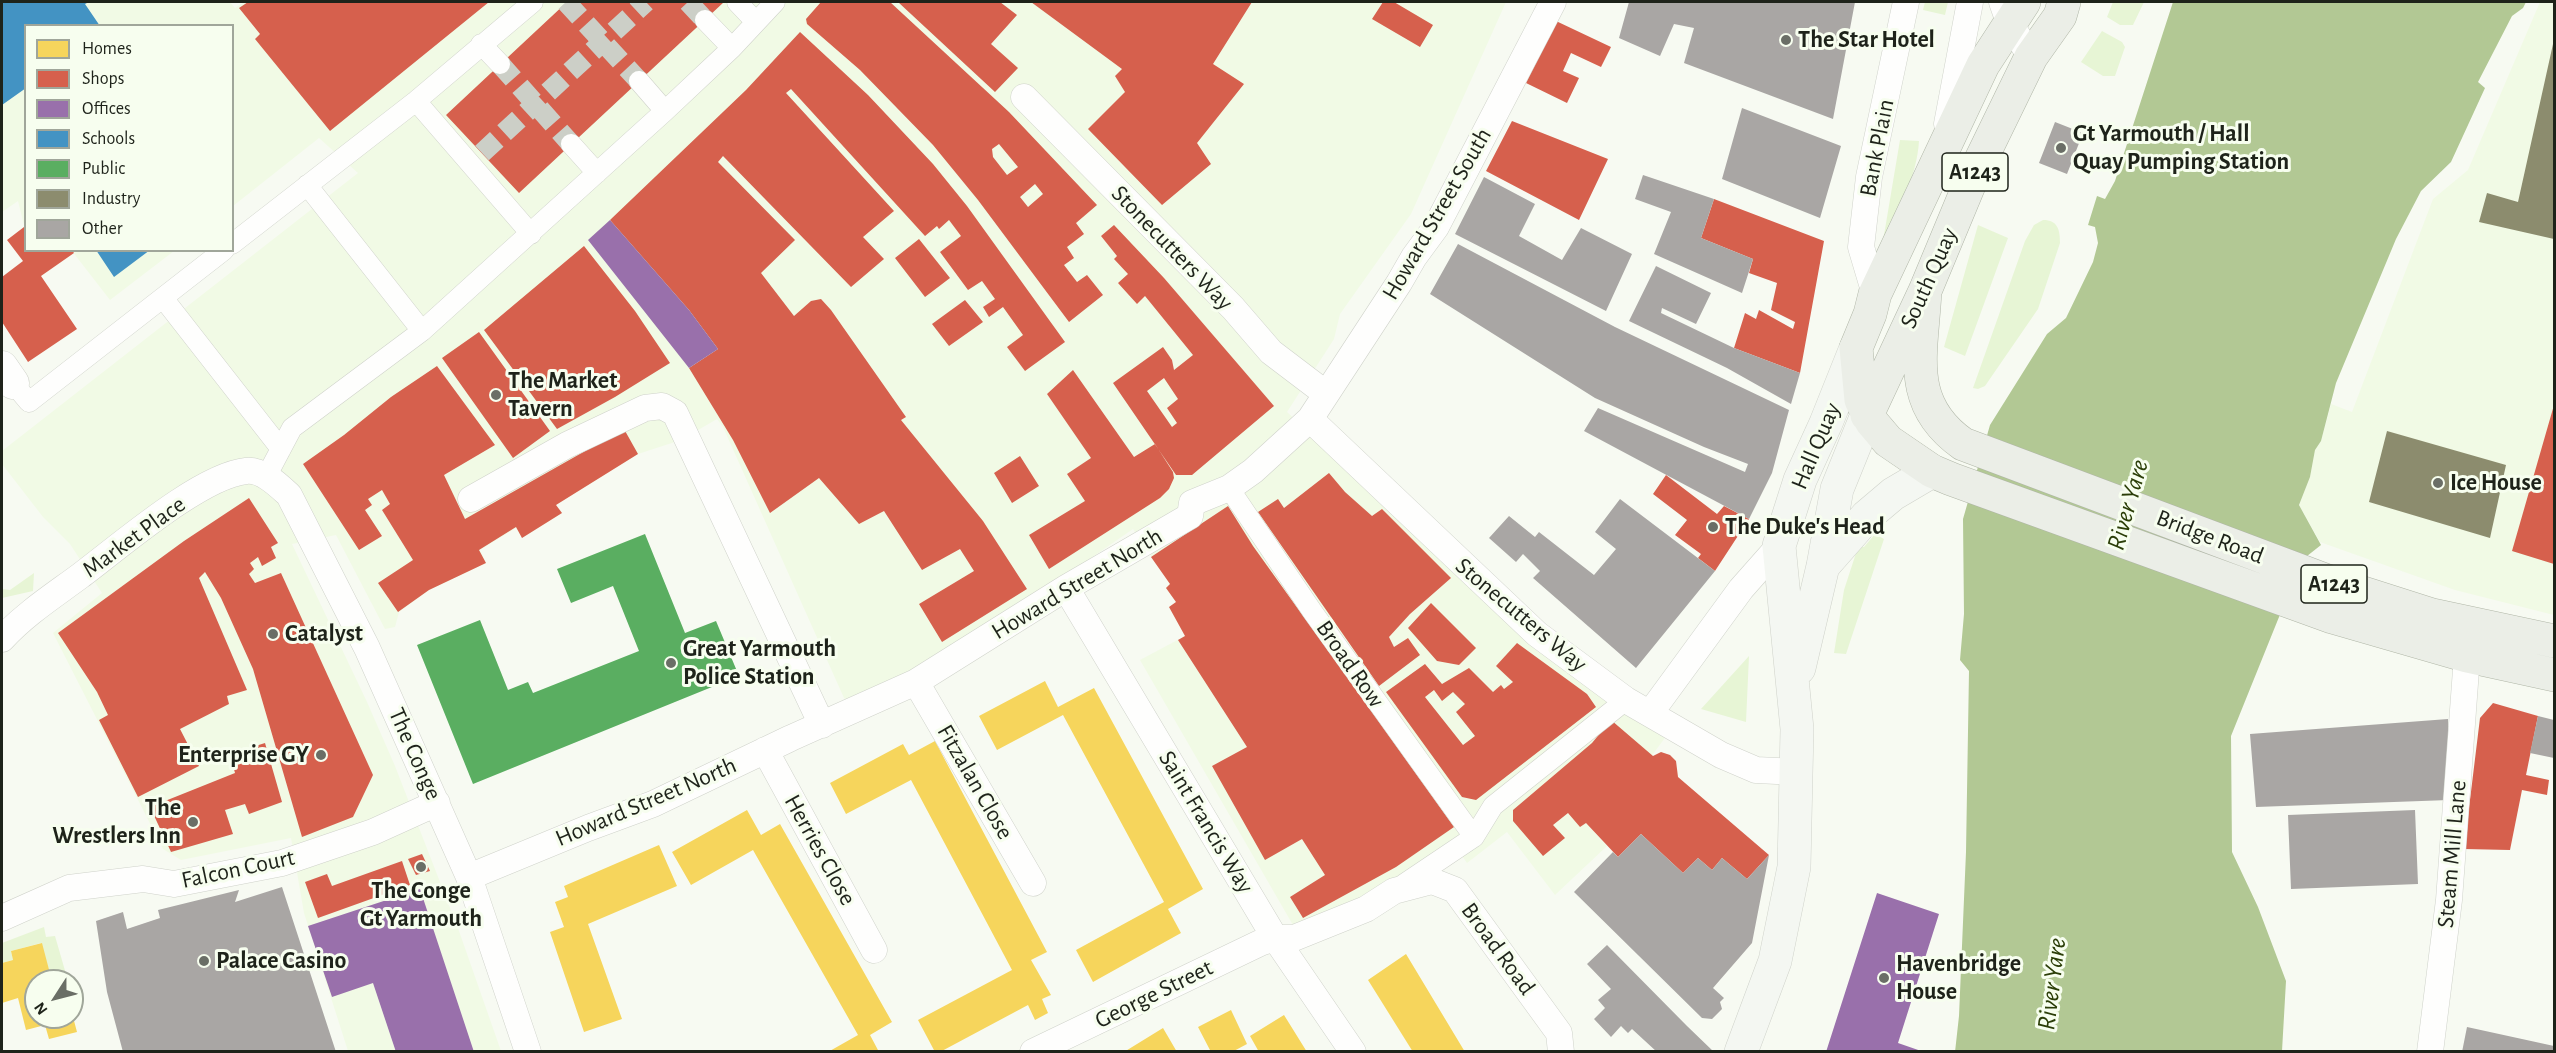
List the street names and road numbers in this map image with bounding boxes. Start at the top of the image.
street label: Bank Plain [1853,97,1901,199]
street label: Howard Street South [1376,123,1498,305]
road number: A1243 [1942,153,2008,191]
street label: Stonecutters Way [1105,179,1239,317]
street label: South Quay [1894,223,1964,333]
street label: Hall Quay [1785,398,1847,494]
street label: Market Place [77,490,191,584]
street label: Bridge Road [2152,503,2268,571]
street label: Howard Street North [986,522,1168,646]
street label: Stonecutters Way [1449,552,1593,678]
road number: A1243 [2301,565,2367,603]
street label: Broad Row [1310,615,1390,713]
street label: The Conge [382,704,448,804]
street label: Fitzalan Close [931,719,1019,845]
street label: Saint Francis Way [1152,746,1260,898]
street label: Howard Street North [551,751,741,853]
street label: Steam Mill Lane [2431,779,2473,929]
street label: Herries Close [778,790,862,910]
street label: Falcon Court [179,843,297,895]
street label: Broad Road [1455,897,1541,1001]
street label: George Street [1090,953,1218,1035]

